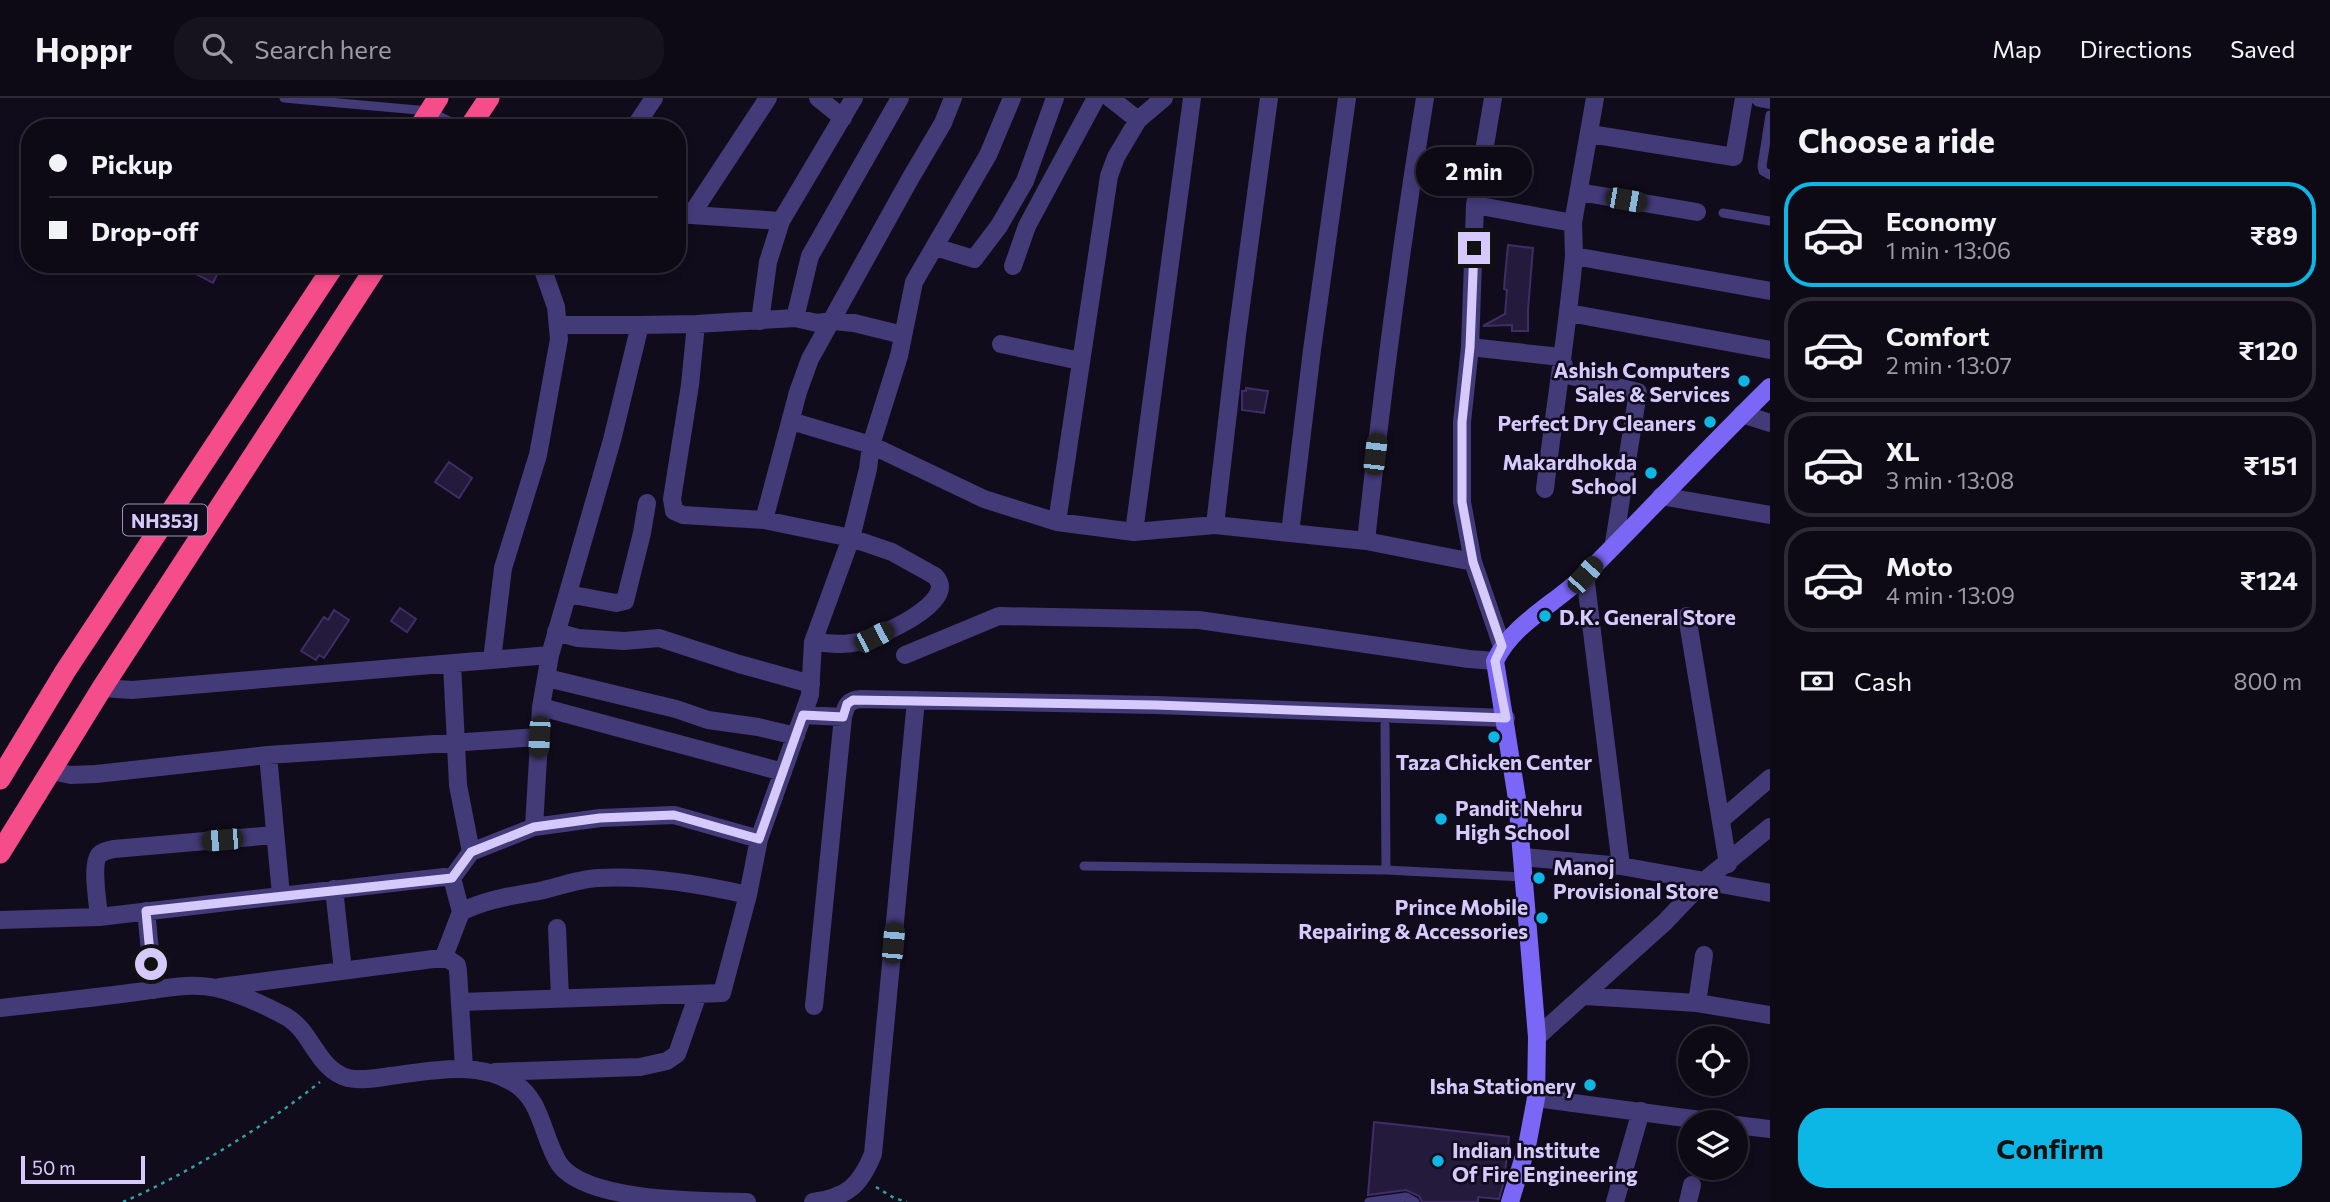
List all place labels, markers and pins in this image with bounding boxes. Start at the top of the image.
place label: Ashish Computers Sales & Services [1554,357,1730,406]
marker: Ashish Computers Sales & Services [1736,373,1752,389]
place label: Perfect Dry Cleaners [1497,410,1696,435]
marker: Perfect Dry Cleaners [1702,414,1718,430]
place label: Makardhokda School [1502,449,1637,498]
marker: Makardhokda School [1643,465,1659,481]
place label: D.K. General Store [1559,604,1736,629]
marker: D.K. General Store [1537,608,1553,624]
marker: Taza Chicken Center [1486,729,1502,745]
place label: Taza Chicken Center [1396,749,1593,774]
place label: Pandit Nehru High School [1455,795,1582,844]
marker: Pandit Nehru High School [1433,811,1449,827]
place label: Manoj Provisional Store [1553,854,1719,903]
marker: Manoj Provisional Store [1531,870,1547,886]
place label: Prince Mobile Repairing & Accessories [1298,894,1528,943]
marker: Prince Mobile Repairing & Accessories [1534,910,1550,926]
place label: Isha Stationery [1429,1073,1576,1098]
marker: Isha Stationery [1582,1077,1598,1093]
place label: Indian Institute Of Fire Engineering [1452,1137,1638,1186]
marker: Indian Institute Of Fire Engineering [1430,1153,1446,1169]

